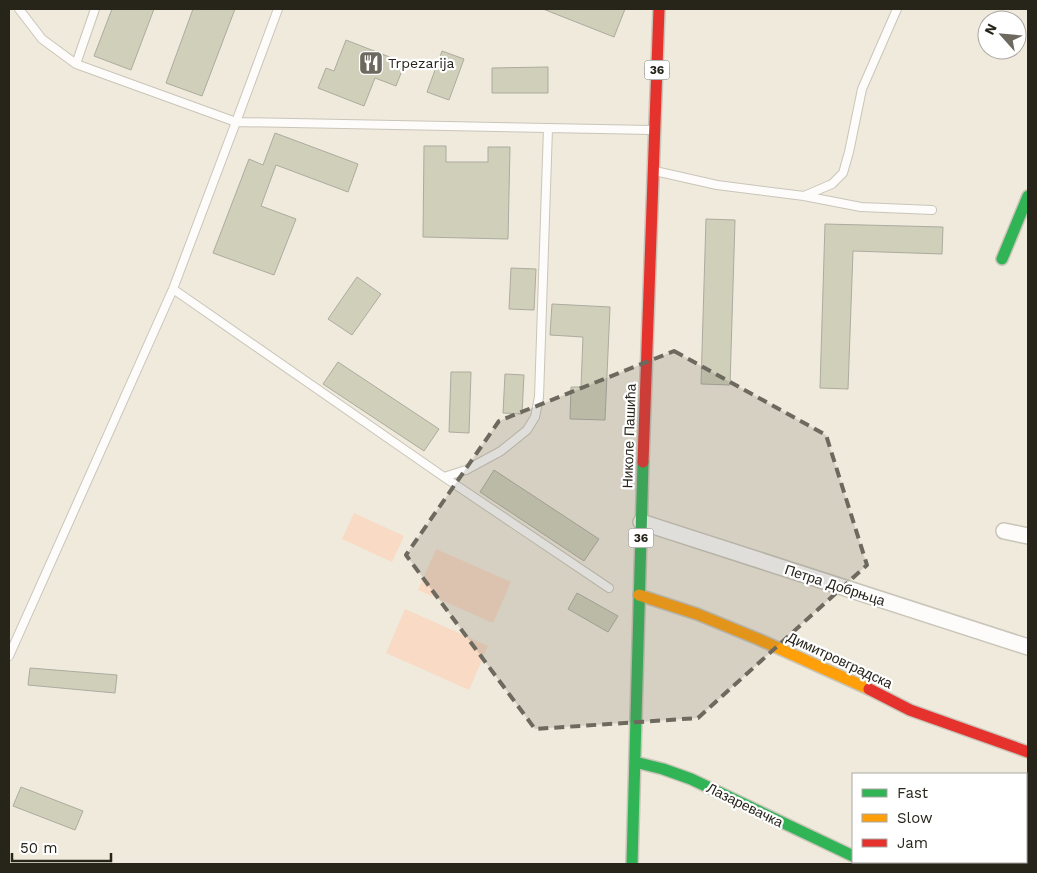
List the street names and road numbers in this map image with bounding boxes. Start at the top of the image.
road number: 36 [644,60,670,80]
street label: Николе Пашића [619,383,639,489]
road number: 36 [628,528,654,548]
street label: Петра Добрњца [783,561,887,609]
street label: Димитровградска [785,629,895,691]
street label: Лазаревачка [704,780,786,830]

